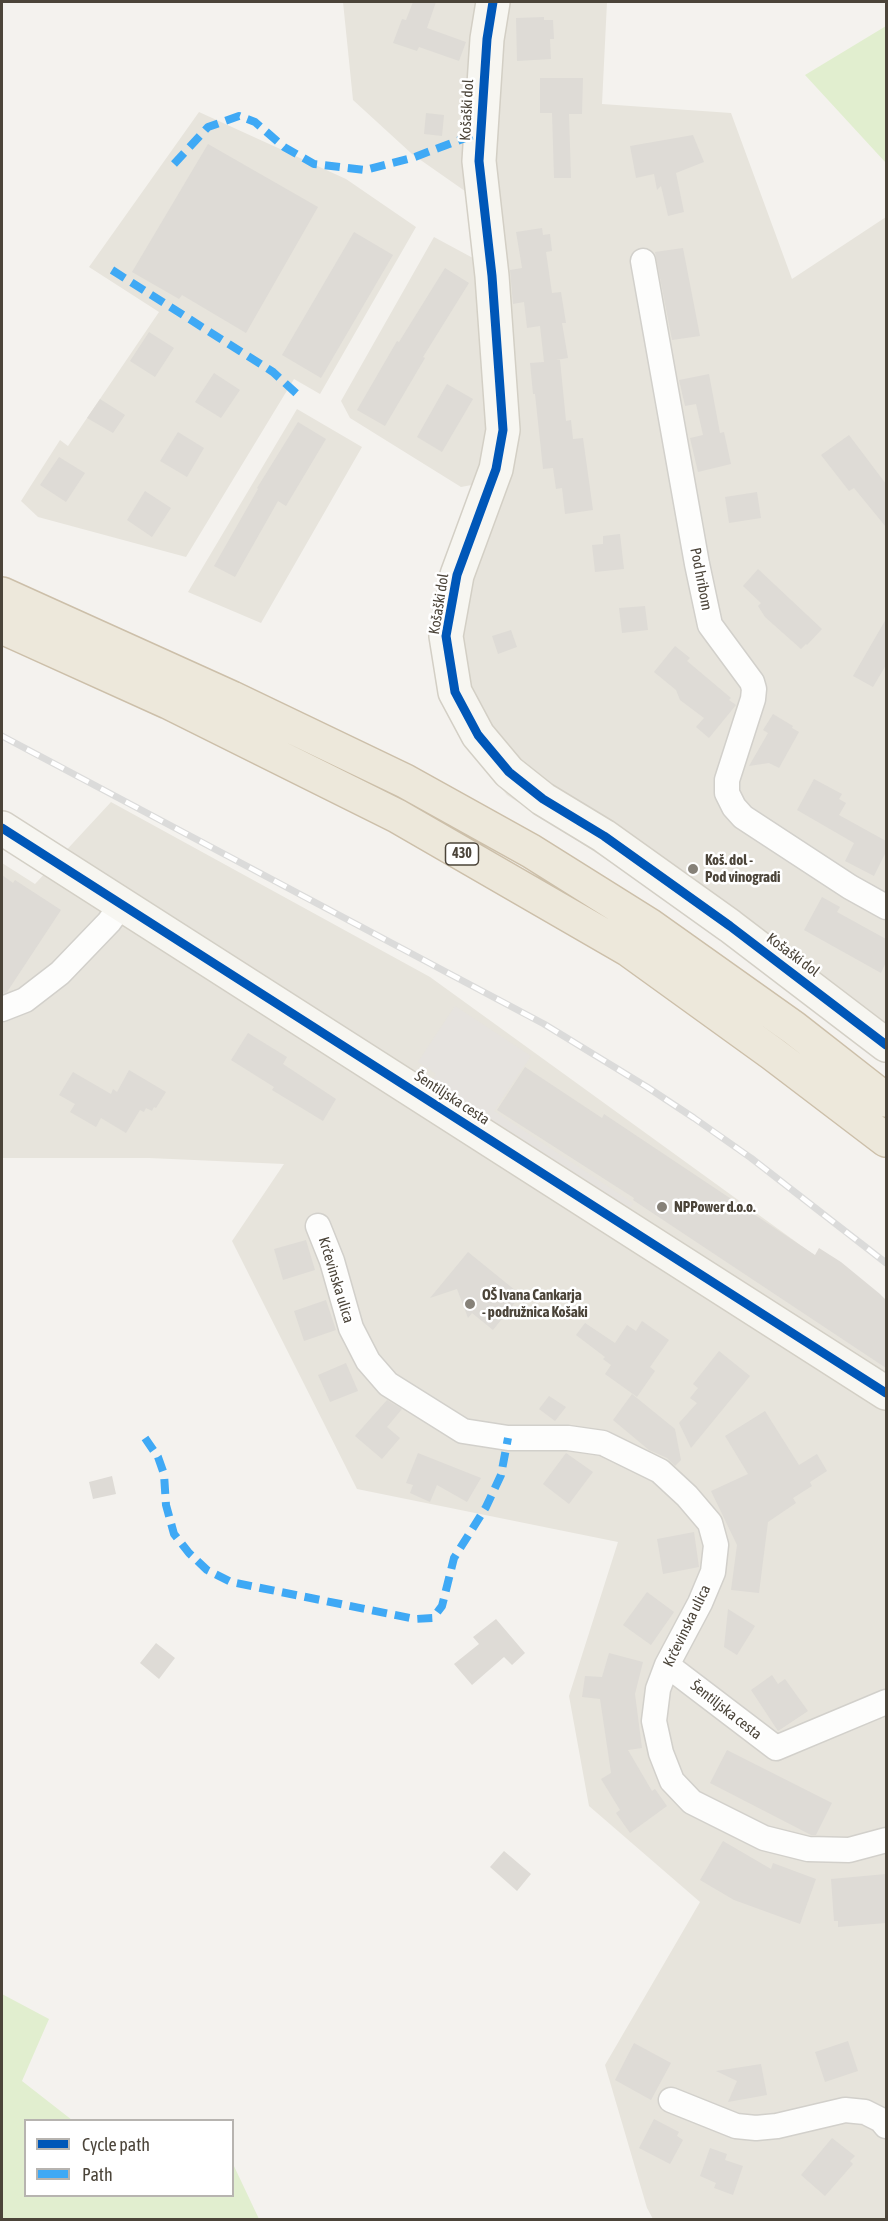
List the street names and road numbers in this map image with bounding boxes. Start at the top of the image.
street label: Košaški dol [456,79,478,141]
street label: Pod hribom [686,546,716,612]
street label: Košaški dol [425,572,453,636]
road number: 430 [446,843,478,865]
street label: Košaški dol [763,929,823,981]
street label: Šentiljska cesta [411,1067,493,1129]
street label: Krčevinska ulica [314,1235,358,1325]
street label: Krčevinska ulica [659,1582,715,1670]
street label: Šentiljska cesta [687,1677,765,1743]

